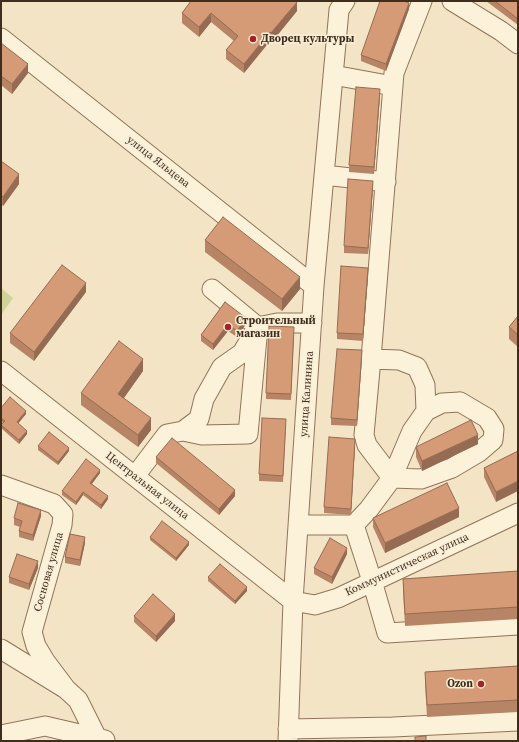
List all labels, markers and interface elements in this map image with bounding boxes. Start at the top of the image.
place label: Дворец культуры [261,32,354,46]
marker: Дворец культуры [248,34,258,44]
street label: улица Яльцева [124,133,192,191]
place label: Строительный магазин [236,314,316,340]
marker: Строительный магазин [223,322,233,332]
street label: улица Калинина [297,350,317,438]
street label: Центральная улица [103,449,191,523]
street label: Сосновая улица [31,531,67,613]
street label: Коммунистическая улица [343,531,471,599]
place label: Ozon [447,677,473,691]
marker: Ozon [476,679,486,689]

